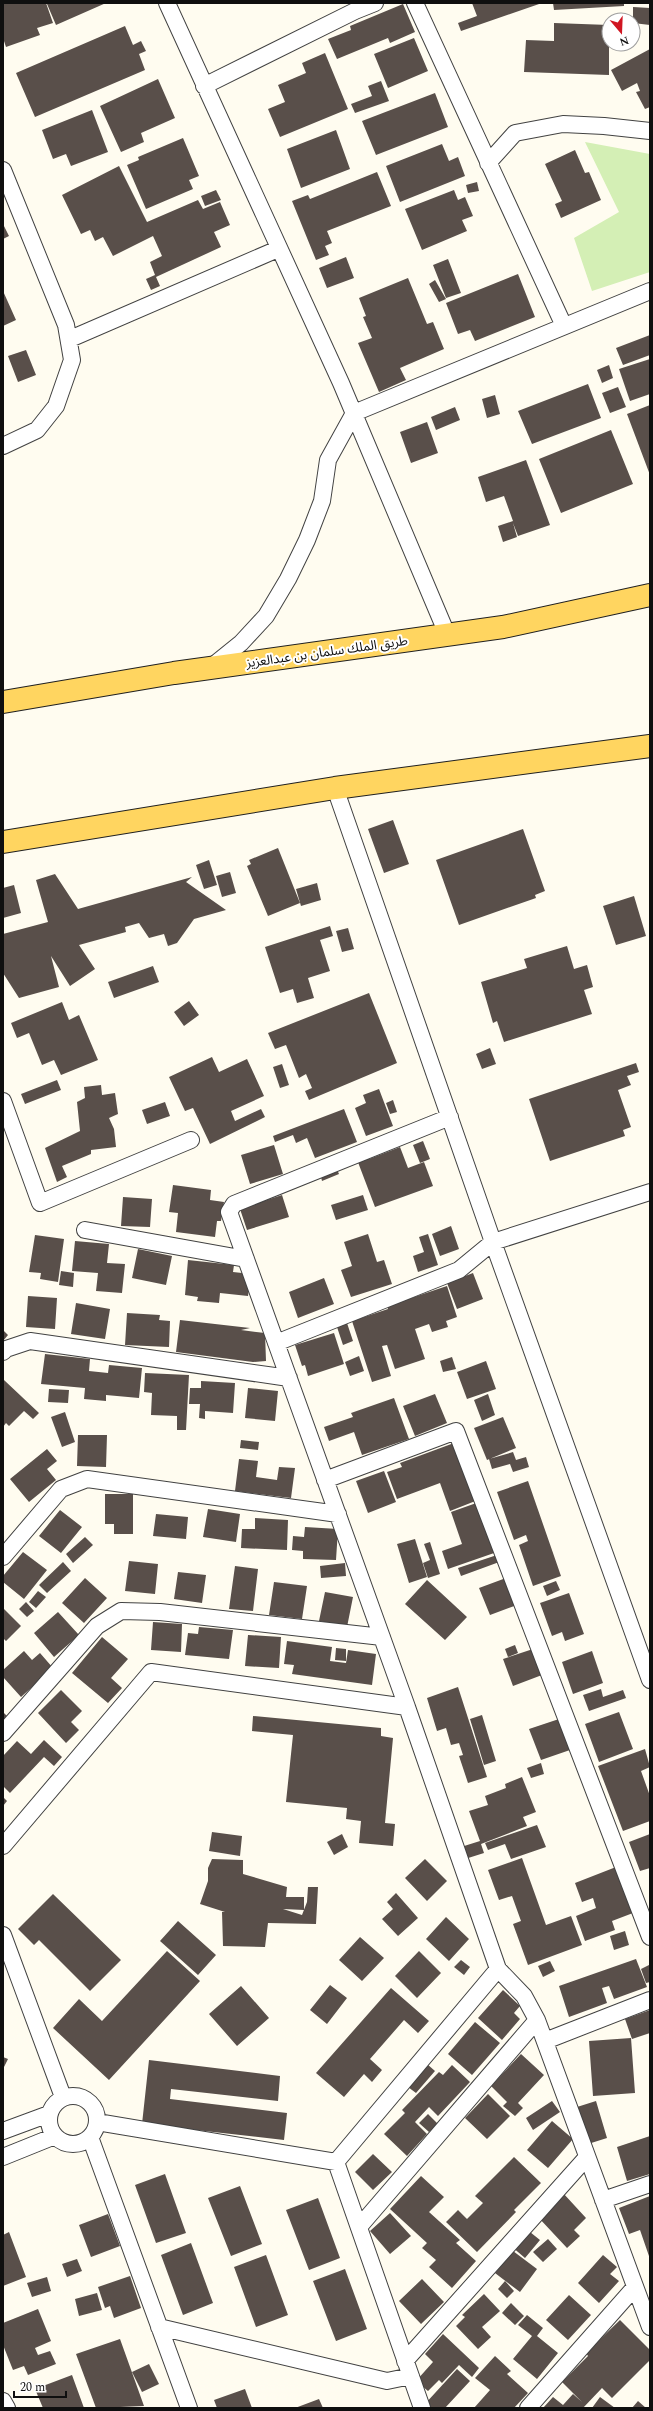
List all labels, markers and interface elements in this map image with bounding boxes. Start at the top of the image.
north arrow [601,12,641,52]
text: N [617,31,631,50]
street label: طريق الملك سلمان بن عبدالعزيز [244,631,409,673]
scale bar [14,2373,66,2399]
text: 20 m [20,2378,45,2397]

